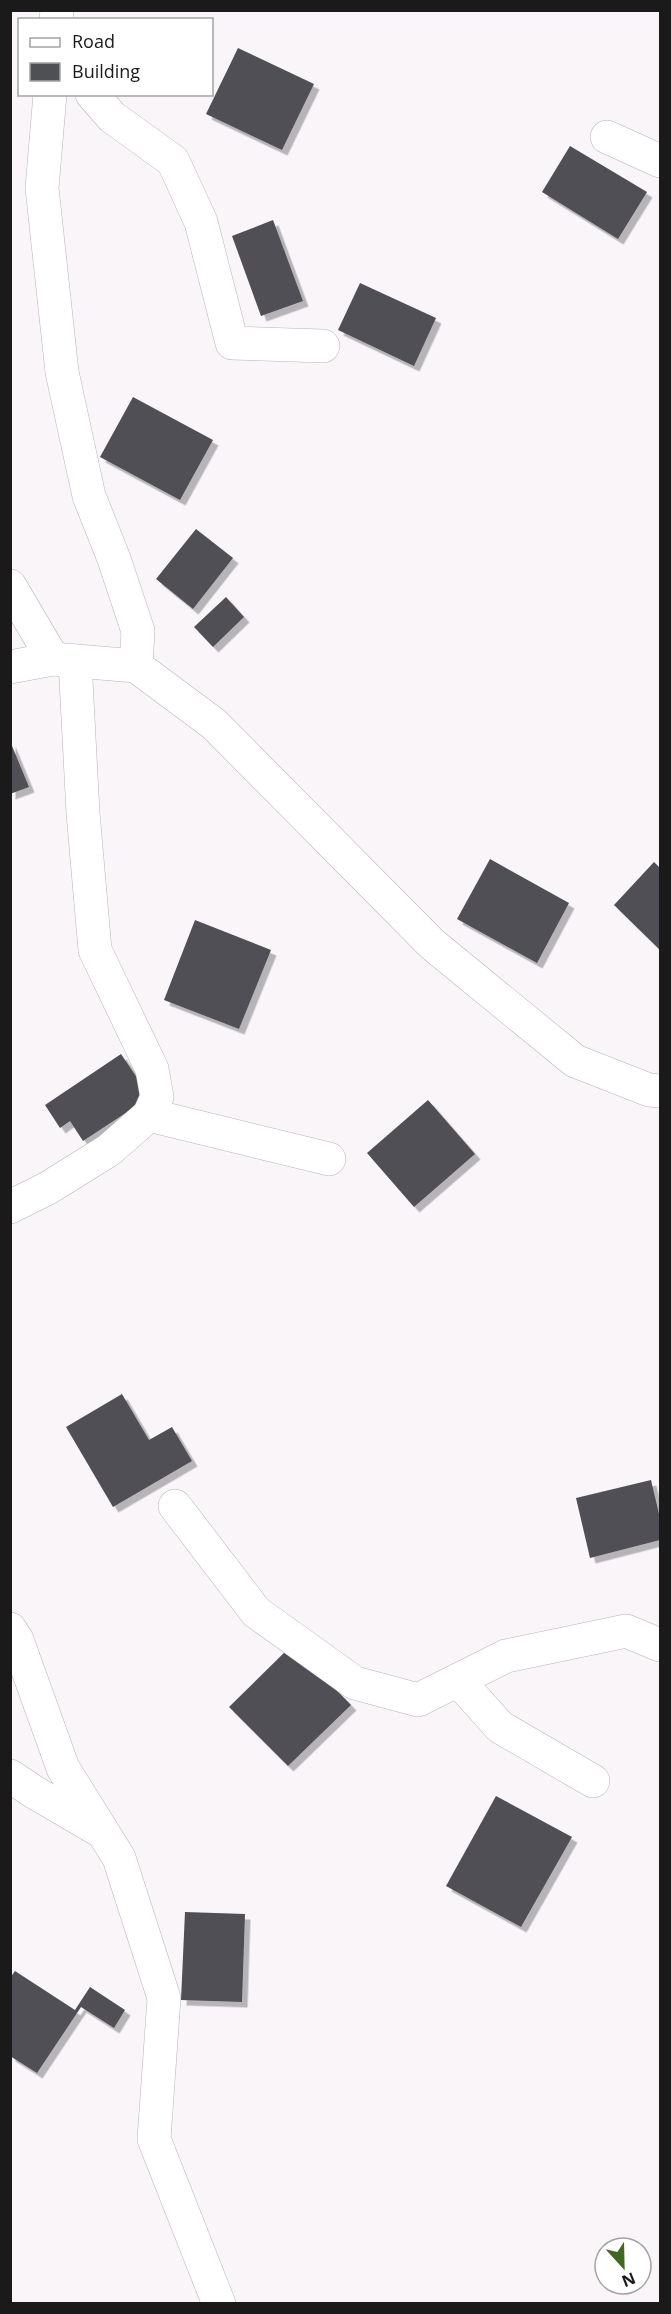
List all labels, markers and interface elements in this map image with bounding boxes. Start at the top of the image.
legend [18,18,213,96]
text: Road [72,29,115,53]
text: Building [72,59,140,83]
north arrow [593,2236,653,2296]
text: N [618,2267,639,2293]

